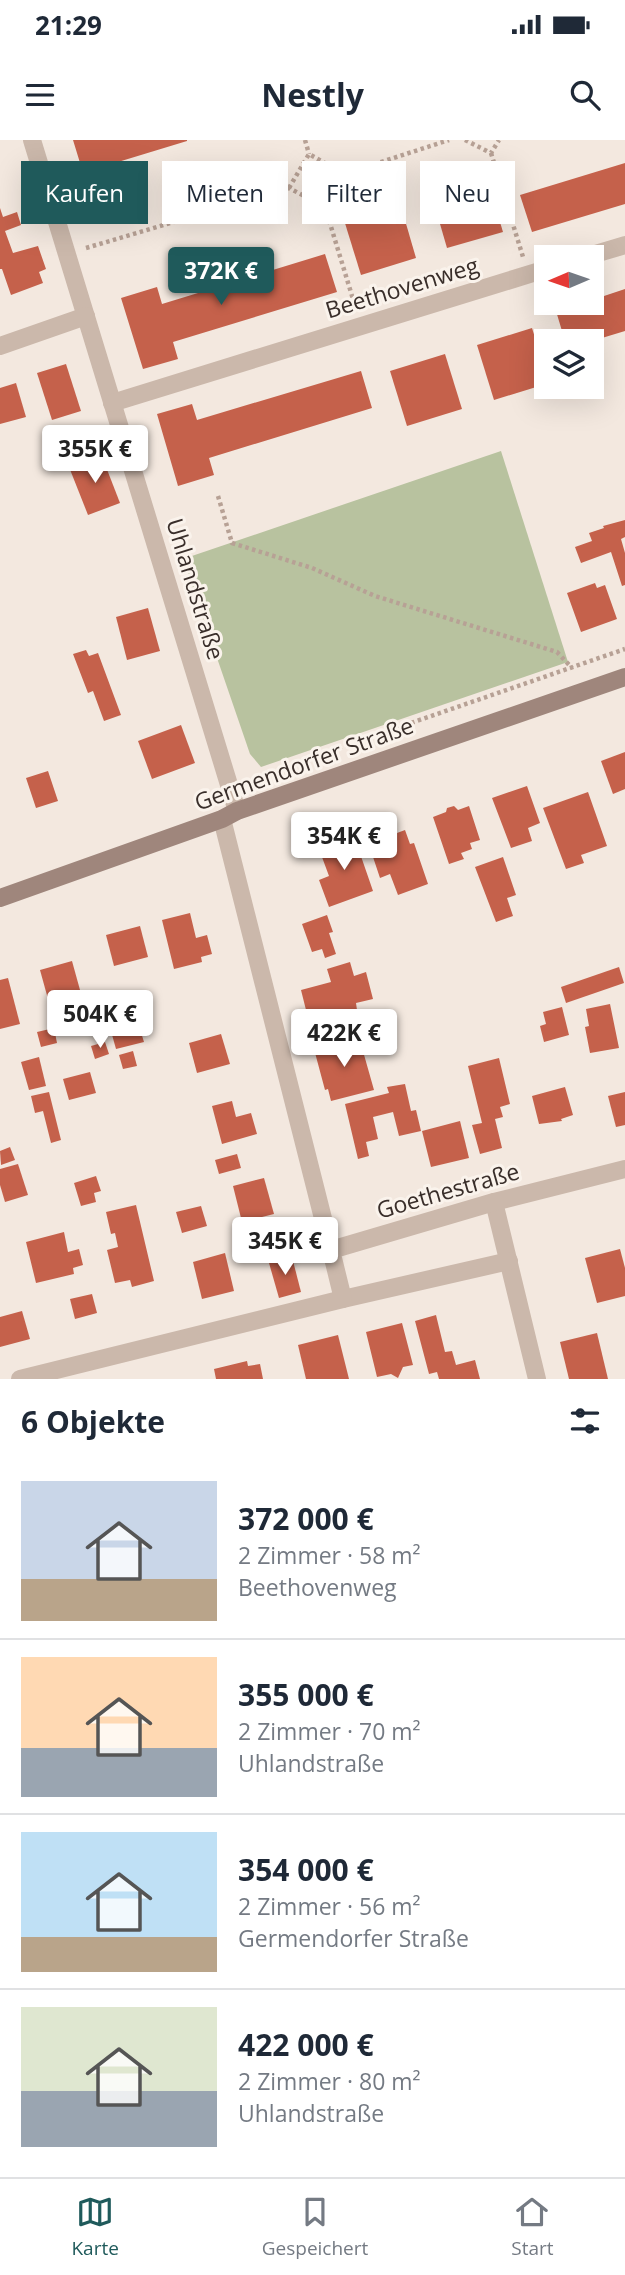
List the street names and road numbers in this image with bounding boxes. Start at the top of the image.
street label: Beethovenweg [321,248,483,326]
street label: Uhlandstraße [159,514,233,663]
street label: Germendorfer Straße [190,709,418,818]
street label: Goethestraße [373,1154,523,1226]

